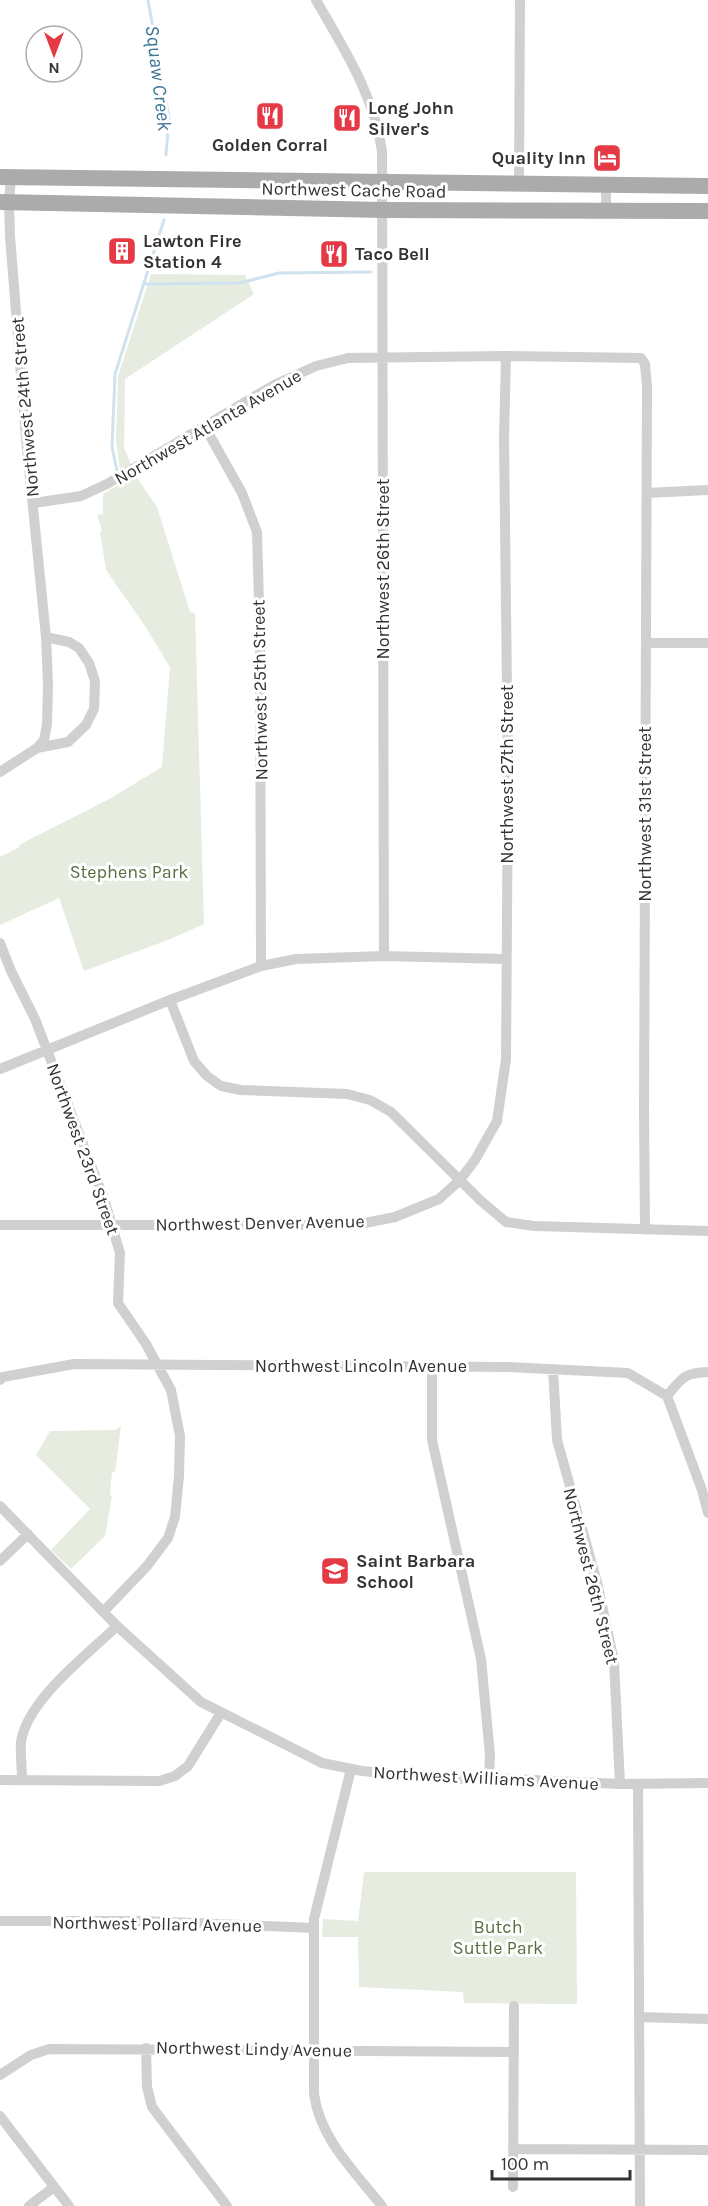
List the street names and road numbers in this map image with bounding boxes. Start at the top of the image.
street label: Northwest Cache Road [261,177,447,203]
street label: Northwest 24th Street [6,316,44,498]
street label: Northwest Atlanta Avenue [111,364,305,490]
street label: Northwest 26th Street [372,478,394,660]
street label: Northwest 25th Street [247,599,273,781]
street label: Northwest 27th Street [496,684,518,864]
street label: Northwest 31st Street [634,726,656,902]
street label: Northwest 23rd Street [42,1060,124,1238]
street label: Northwest Denver Avenue [155,1210,365,1236]
street label: Northwest Lincoln Avenue [255,1355,467,1377]
street label: Northwest 26th Street [558,1485,624,1667]
street label: Northwest Williams Avenue [373,1761,599,1795]
street label: Northwest Pollard Avenue [52,1911,262,1937]
street label: Northwest Lindy Avenue [156,2036,352,2062]

